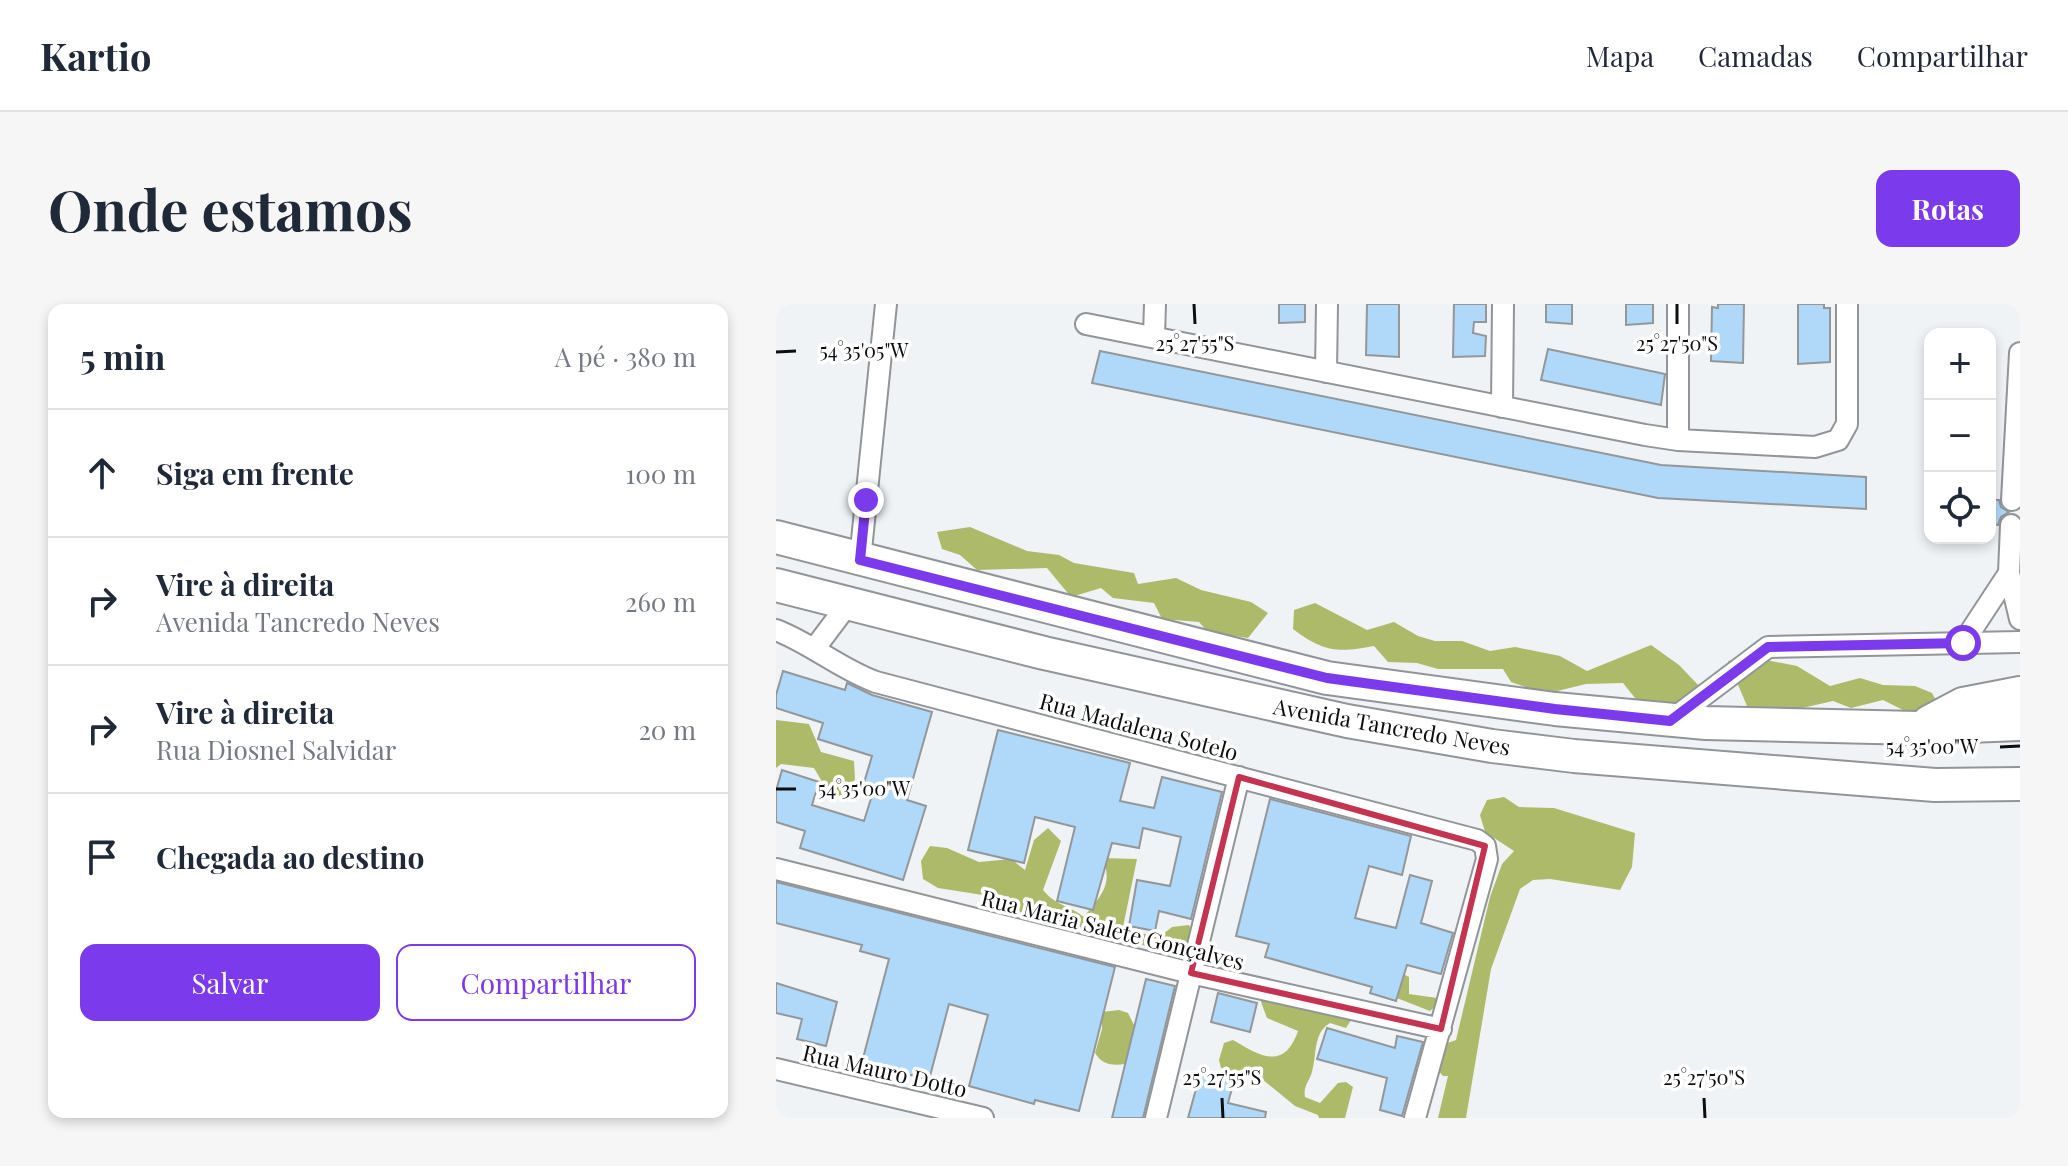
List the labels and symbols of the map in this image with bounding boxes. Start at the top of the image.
text: 25°27'55"S [1156,329,1234,356]
text: 25°27'50"S [1636,329,1718,356]
text: 54°35'05"W [820,336,909,363]
route end [848,482,884,518]
route start [1945,625,1981,661]
street label: Rua Madalena Sotelo [1036,685,1242,767]
street label: Avenida Tancredo Neves [1270,690,1513,762]
text: 54°35'00"W [1886,732,1979,759]
text: 54°35'00"W [818,774,911,801]
street label: Rua Maria Salete Gonçalves [978,882,1248,976]
street label: Rua Mauro Dotto [800,1037,970,1103]
text: 25°27'55"S [1183,1063,1261,1090]
text: 25°27'50"S [1663,1063,1745,1090]

